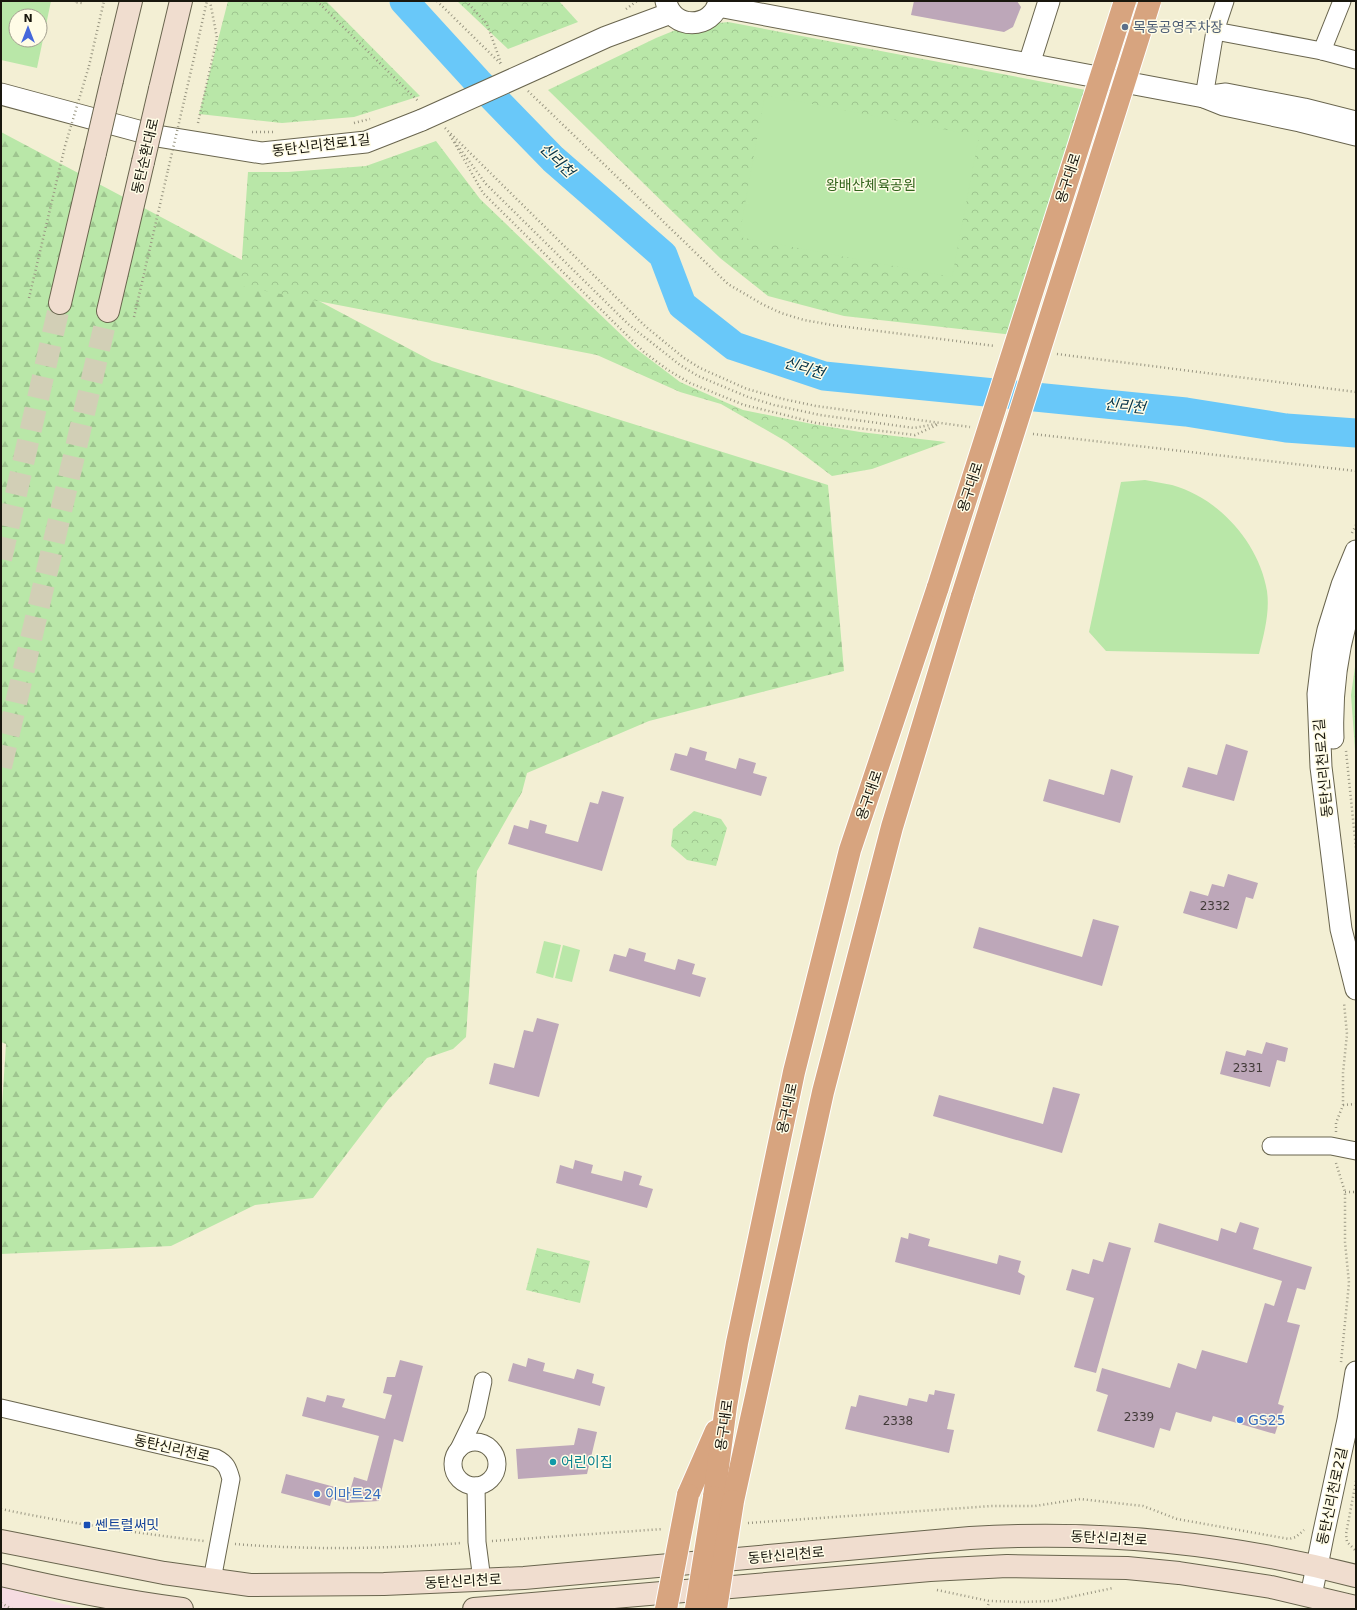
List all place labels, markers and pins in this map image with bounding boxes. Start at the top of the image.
place label: 목동공영주차장 [1133,19,1223,35]
marker: 목동공영주차장 [1120,22,1130,32]
place label: GS25 [1248,1412,1286,1428]
marker: GS25 [1235,1415,1245,1425]
place label: 어린이집 [561,1454,613,1470]
marker: 어린이집 [548,1457,558,1467]
place label: 이마트24 [325,1486,382,1502]
marker: 이마트24 [312,1489,322,1499]
place label: 쎈트럴써밋 [95,1517,159,1533]
marker: 쎈트럴써밋 [82,1520,92,1530]

